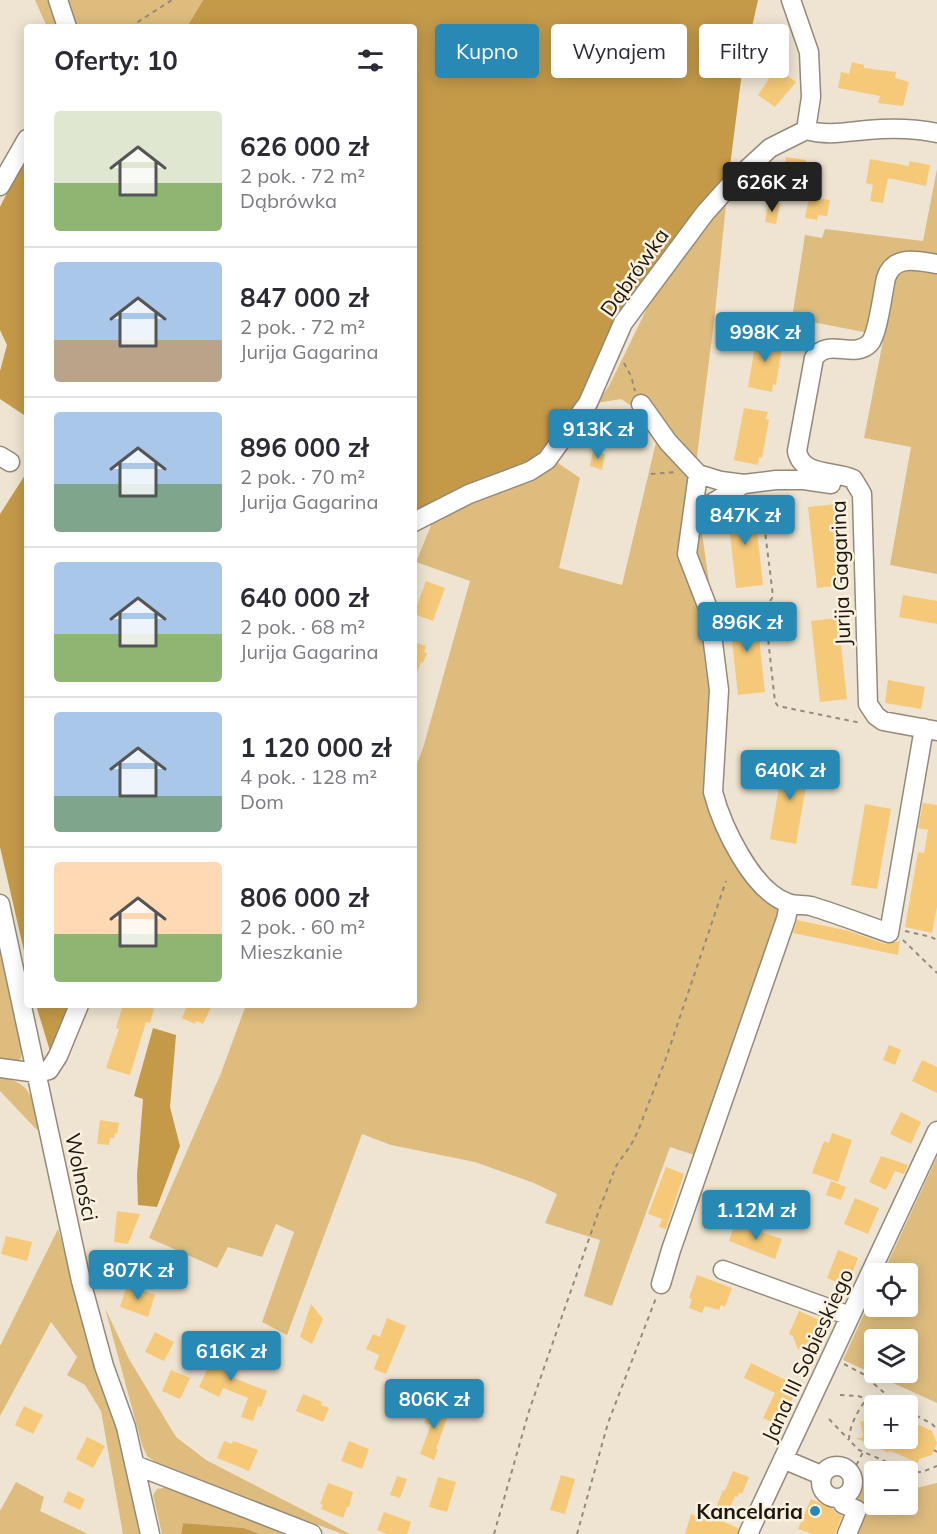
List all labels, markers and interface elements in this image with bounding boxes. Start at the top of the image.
chip: Kupno [435,24,539,78]
chip: Wynajem [551,24,687,78]
chip: Filtry [699,24,789,78]
text: Oferty: 10 [54,44,178,77]
icon: filters [354,44,387,77]
text: 626 000 zł [240,130,368,163]
icon: home [102,135,174,207]
pin: 626K zł [717,162,827,213]
text: 2 pok. · 72 m² [240,163,365,188]
text: 626K zł [737,169,807,194]
text: Dąbrówka [240,188,337,213]
street label: Dąbrówka [594,223,674,321]
text: 847 000 zł [240,281,368,314]
icon: home [102,286,174,358]
pin: 998K zł [710,312,820,363]
text: 2 pok. · 72 m² [240,314,365,339]
text: 998K zł [730,319,800,344]
text: Jurija Gagarina [240,339,379,364]
pin: 913K zł [543,409,653,460]
text: 913K zł [563,416,633,441]
text: 896 000 zł [240,431,368,464]
icon: home [102,436,174,508]
text: 2 pok. · 70 m² [240,464,365,489]
text: Jurija Gagarina [240,489,379,514]
pin: 847K zł [690,495,800,546]
street label: Jurija Gagarina [824,500,856,646]
text: 847K zł [710,502,780,527]
text: 640 000 zł [240,581,368,614]
icon: home [102,586,174,658]
pin: 896K zł [692,602,802,653]
text: 896K zł [712,609,782,634]
text: 2 pok. · 68 m² [240,614,365,639]
text: Jurija Gagarina [240,639,379,664]
text: 1 120 000 zł [240,731,391,764]
icon: home [102,736,174,808]
pin: 640K zł [735,750,845,801]
text: 640K zł [755,757,825,782]
text: 4 pok. · 128 m² [240,764,377,789]
text: Dom [240,789,284,814]
text: 806 000 zł [240,881,368,914]
icon: home [102,886,174,958]
text: 2 pok. · 60 m² [240,914,365,939]
text: Mieszkanie [240,939,343,964]
street label: Wolności [60,1131,104,1223]
pin: 1.12M zł [694,1190,818,1241]
text: 1.12M zł [716,1197,796,1222]
pin: 807K zł [83,1250,193,1301]
text: 807K zł [103,1257,173,1282]
map controls [864,1263,918,1515]
button: locate [864,1263,918,1317]
street label: Jana III Sobieskiego [755,1264,859,1446]
button: layers [864,1329,918,1383]
pin: 616K zł [176,1331,286,1382]
text: 616K zł [196,1338,266,1363]
pin: 806K zł [379,1379,489,1430]
text: 806K zł [399,1386,469,1411]
button: + [864,1395,918,1449]
button: − [864,1461,918,1515]
place label: Kancelaria [696,1498,803,1524]
marker: Kancelaria [808,1504,822,1518]

